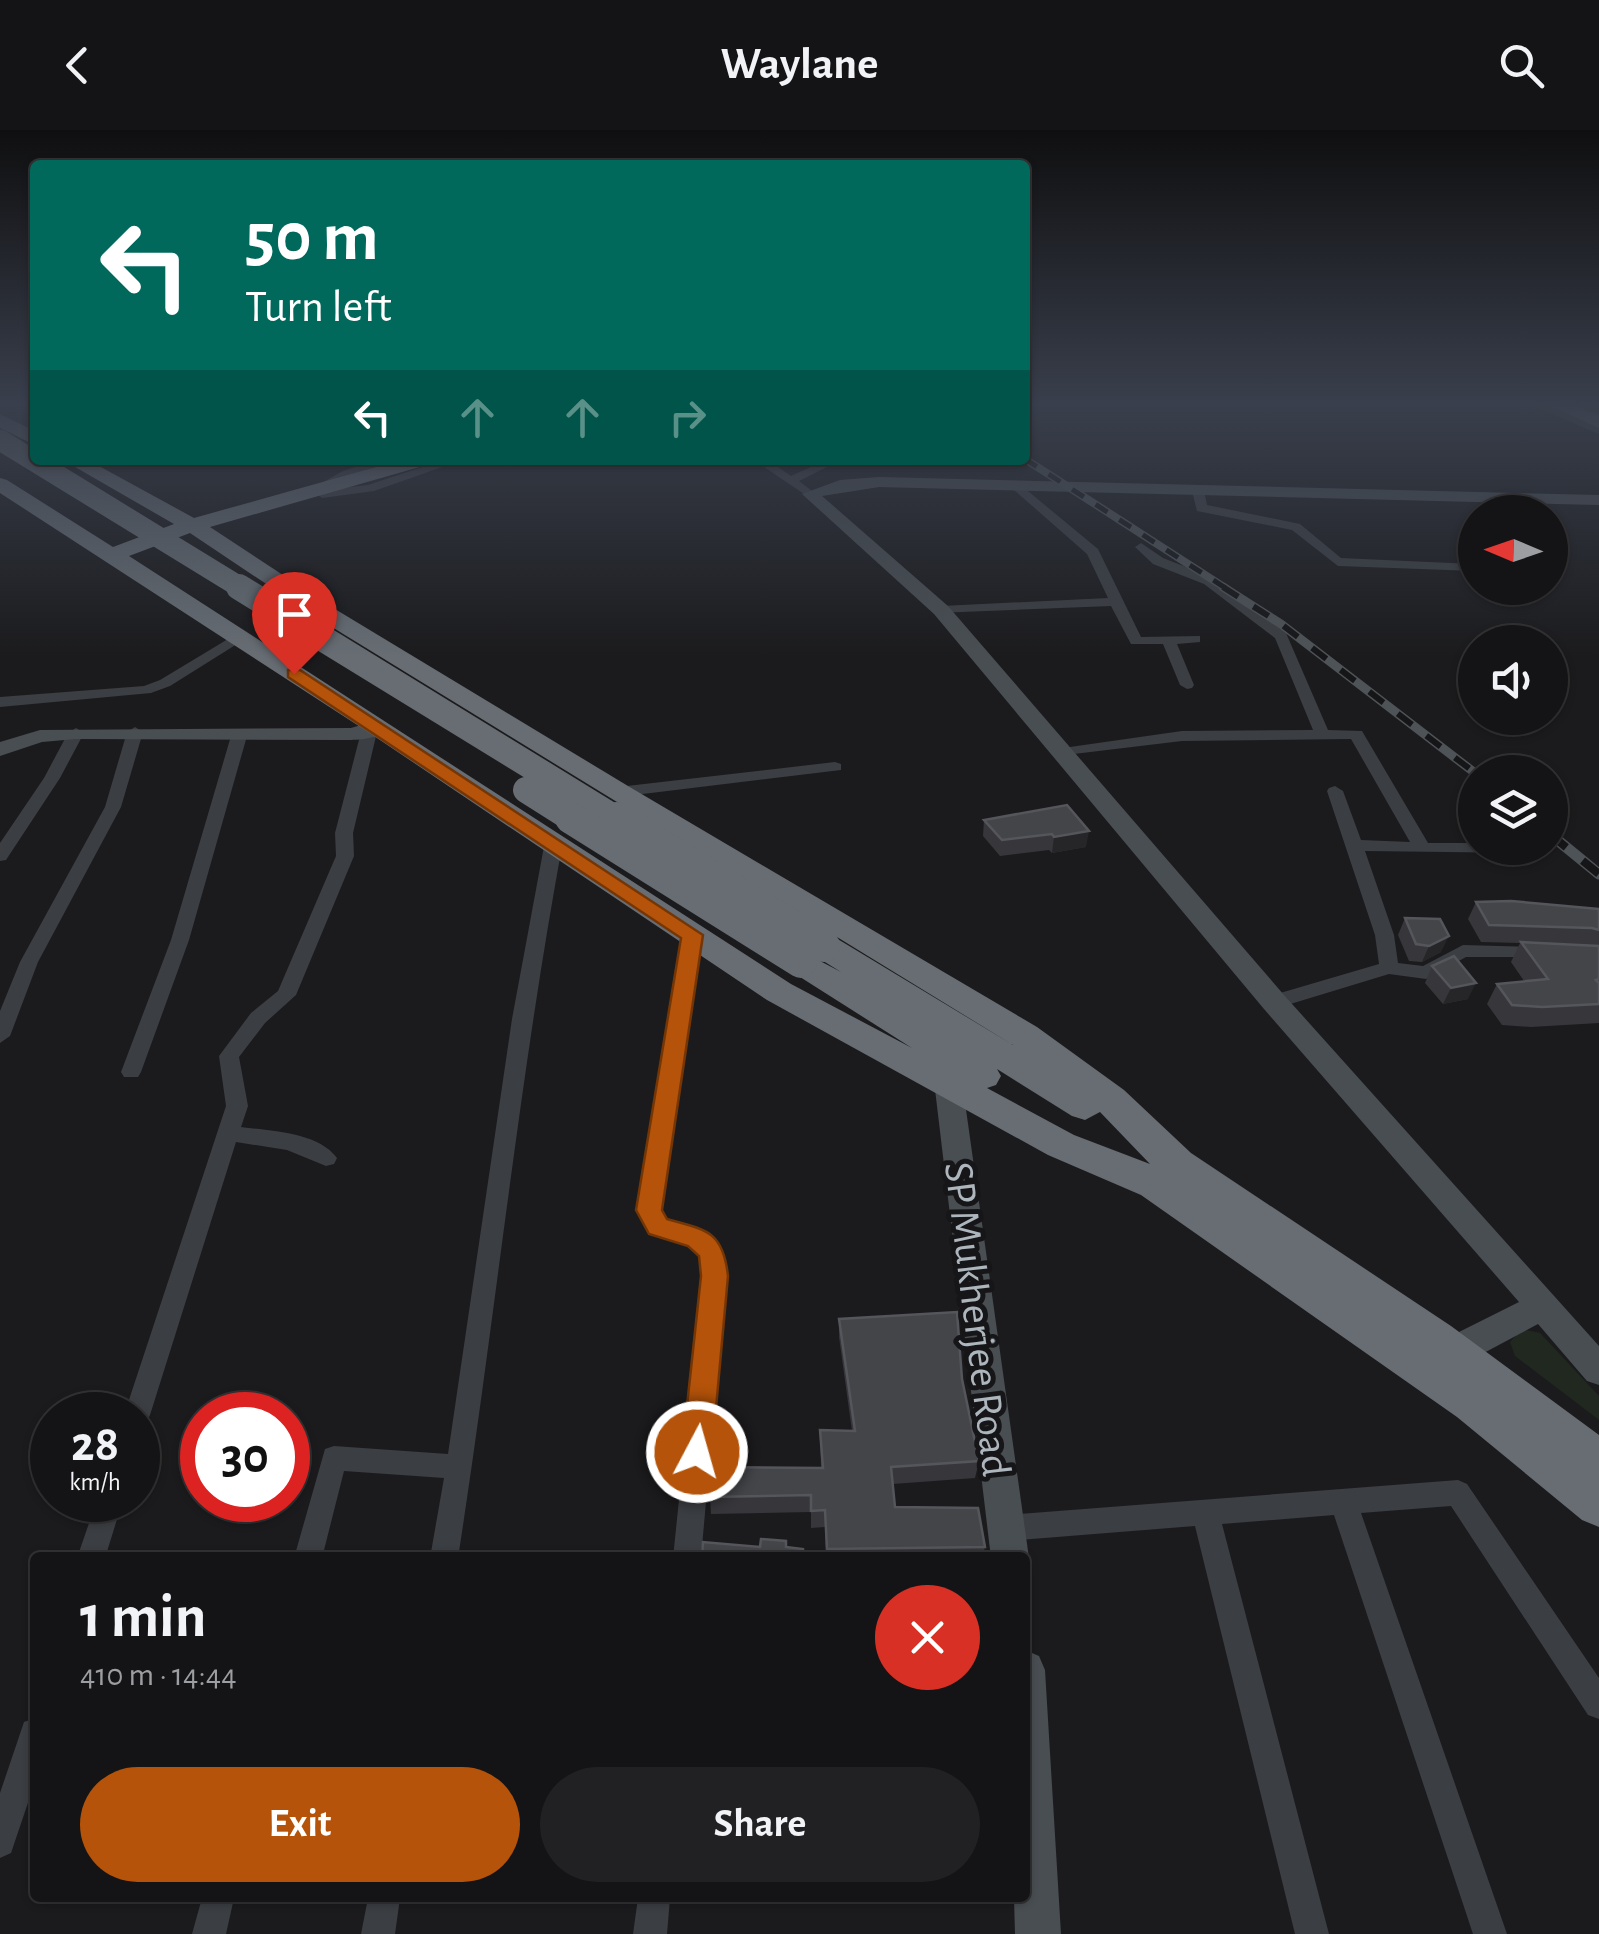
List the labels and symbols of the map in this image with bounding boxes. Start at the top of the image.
north arrow [1458,495,1568,605]
pin [252,572,337,675]
street label: SP Mukherjee Road [937,1160,1017,1479]
speed limit sign: 30 [180,1392,310,1522]
position arrow [645,1400,749,1504]

